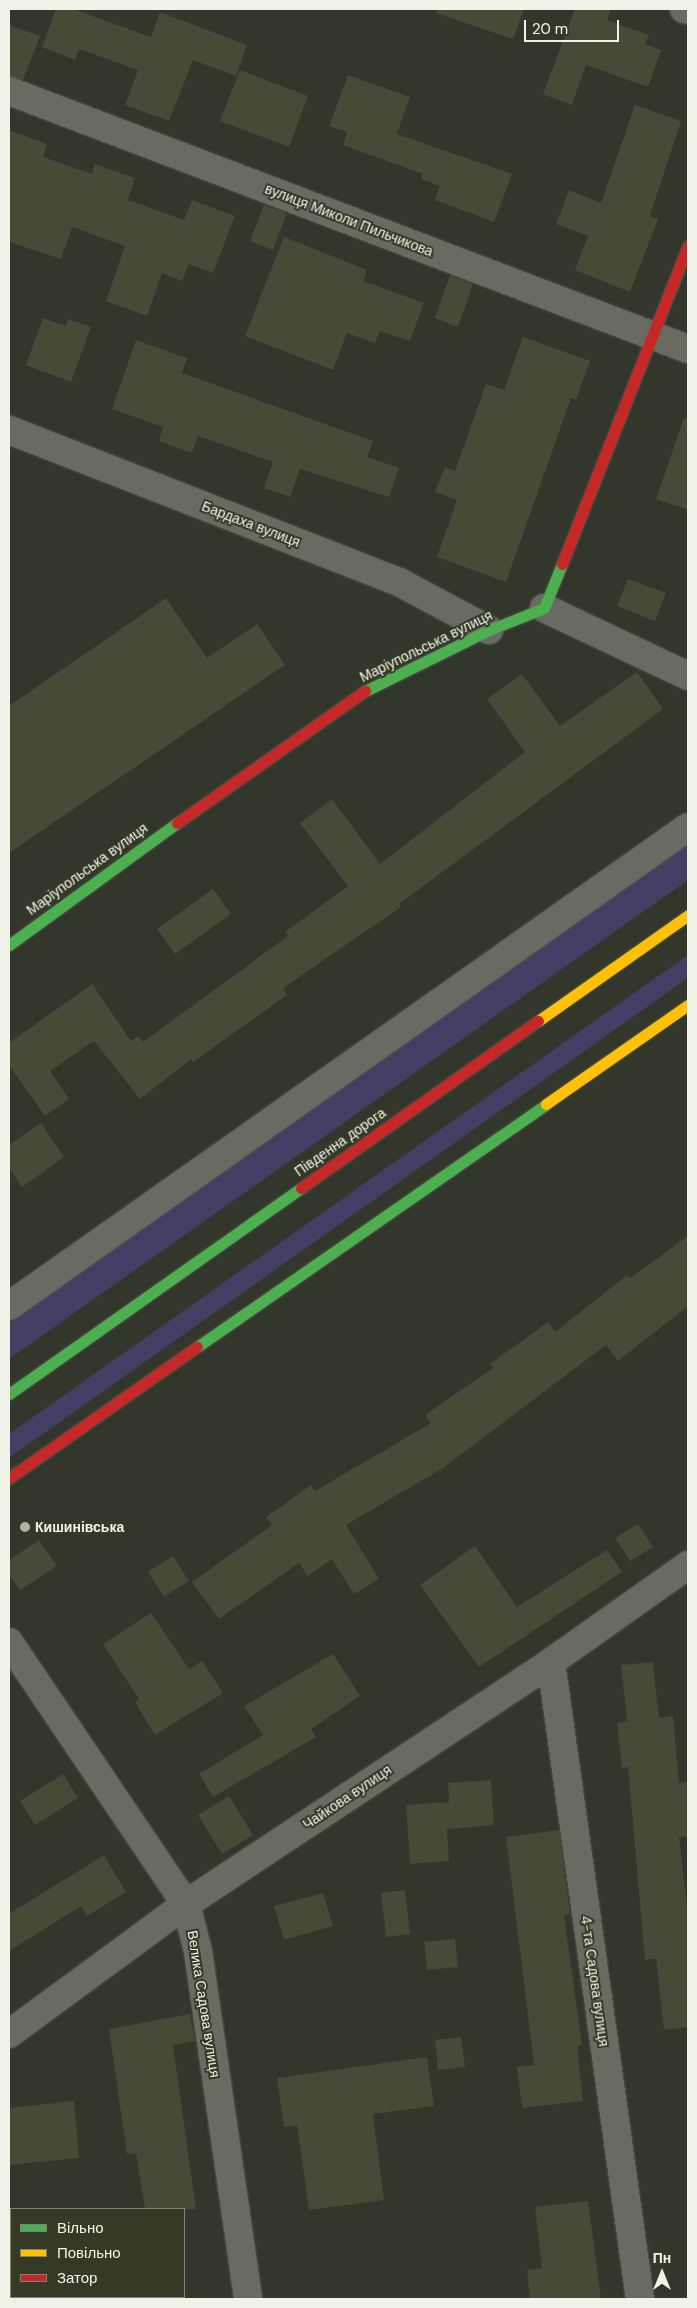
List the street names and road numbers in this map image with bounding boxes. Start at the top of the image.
street label: вулиця Миколи Пильчикова [263,180,435,260]
street label: Бардаха вулиця [199,497,303,551]
street label: Маріупольська вулиця [357,607,495,685]
street label: Маріупольська вулиця [23,819,151,919]
street label: Південна дорога [291,1104,389,1180]
street label: Чайкова вулиця [300,1761,394,1833]
street label: 4-та Садова вулиця [577,1914,613,2048]
street label: Велика Садова вулиця [184,1929,224,2079]

